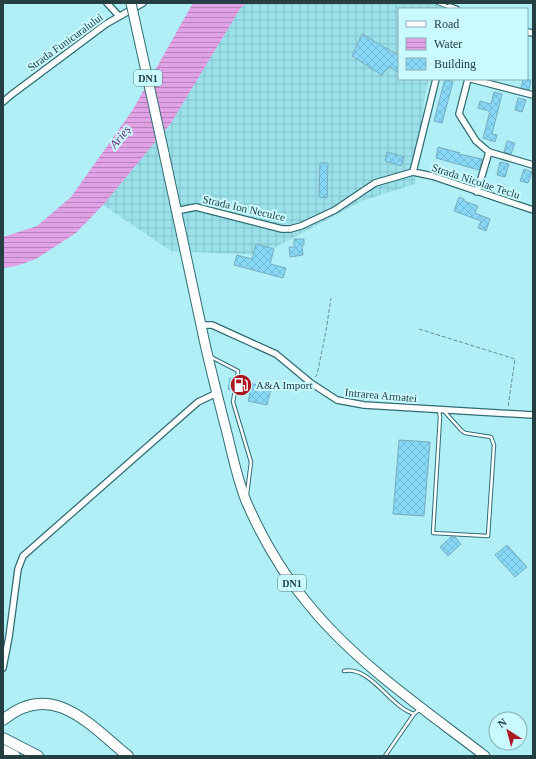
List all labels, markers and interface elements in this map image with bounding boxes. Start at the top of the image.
legend [398,8,528,80]
street label: Strada Funicuralului [25,11,105,73]
text: Road [434,17,459,31]
text: Water [434,37,462,51]
text: Building [434,57,476,71]
road number: DN1 [134,70,162,86]
water label: Arieș [106,123,134,152]
street label: Strada Nicolae Teclu [430,161,522,201]
street label: Strada Ion Neculce [202,193,287,223]
fuel station icon: A&A Import [228,372,254,398]
place label: A&A Import [256,379,313,391]
street label: Intrarea Armatei [344,386,418,404]
road number: DN1 [278,575,306,591]
north arrow [488,711,528,751]
text: N [495,716,509,730]

